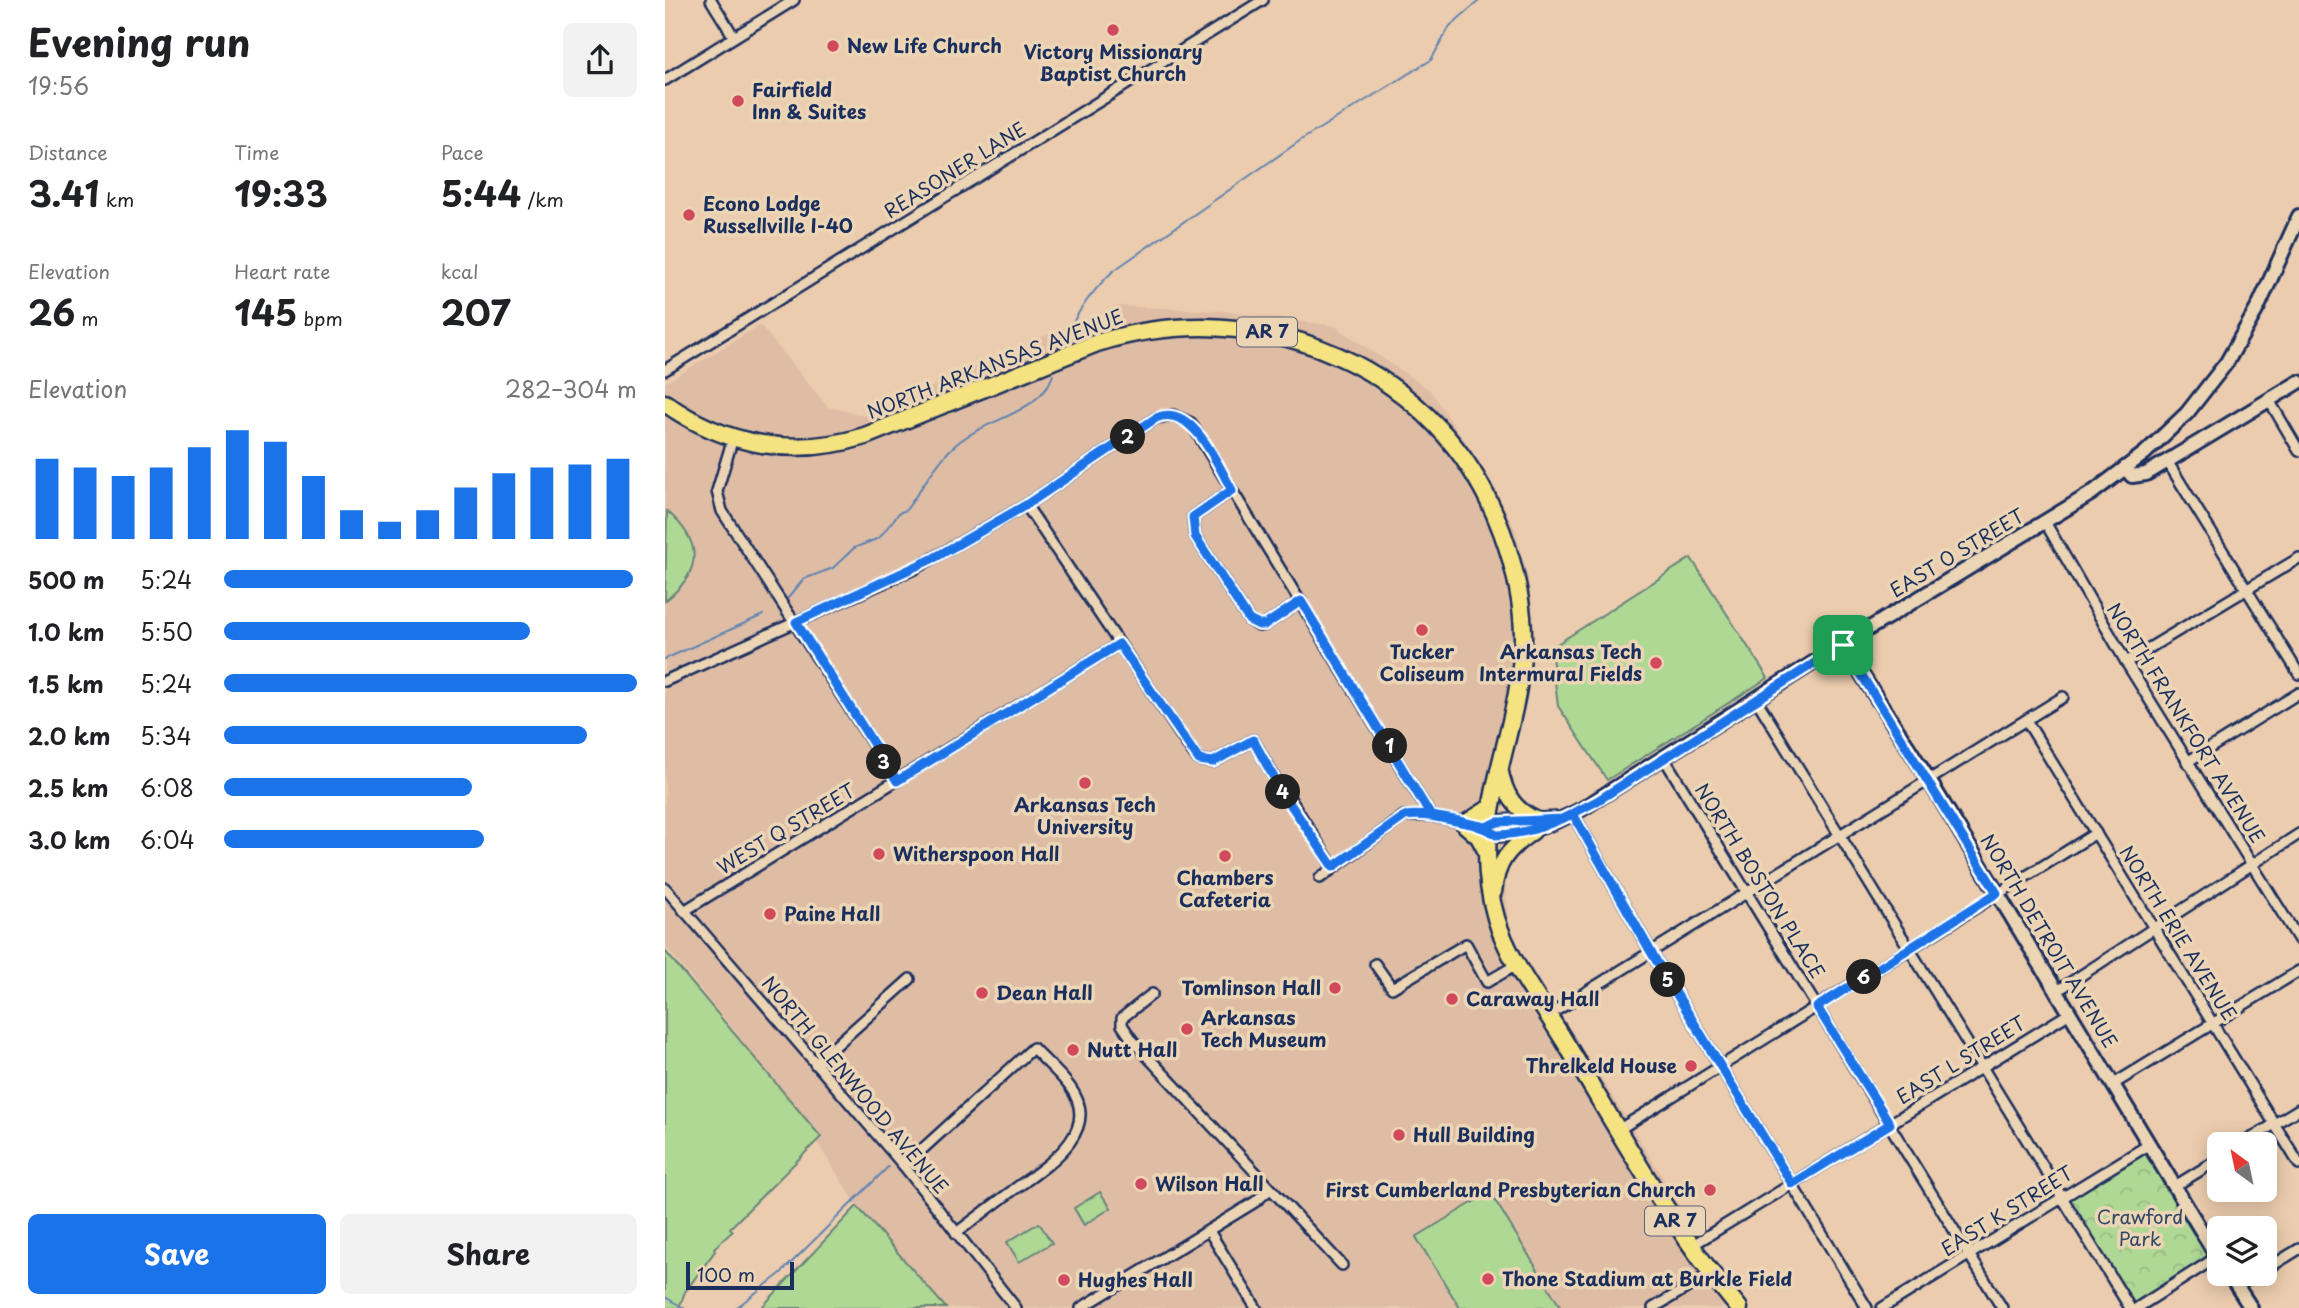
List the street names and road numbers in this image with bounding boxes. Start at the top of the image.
street label: REASONER LANE [878,114,1031,224]
street label: NORTH ARKANSAS AVENUE [863,301,1127,425]
road number: AR 7 [1237,318,1297,346]
street label: EAST O STREET [1884,501,2029,603]
street label: NORTH FRANKFORT AVENUE [2101,597,2273,848]
street label: WEST Q STREET [711,776,860,881]
street label: NORTH BOSTON PLACE [1689,777,1832,984]
street label: NORTH DETROIT AVENUE [1975,828,2125,1053]
street label: NORTH ERIE AVENUE [2114,840,2244,1025]
street label: NORTH GLENWOOD AVENUE [756,969,955,1199]
street label: EAST L STREET [1890,1008,2031,1110]
street label: EAST K STREET [1935,1158,2078,1262]
road number: AR 7 [1645,1206,1705,1236]

